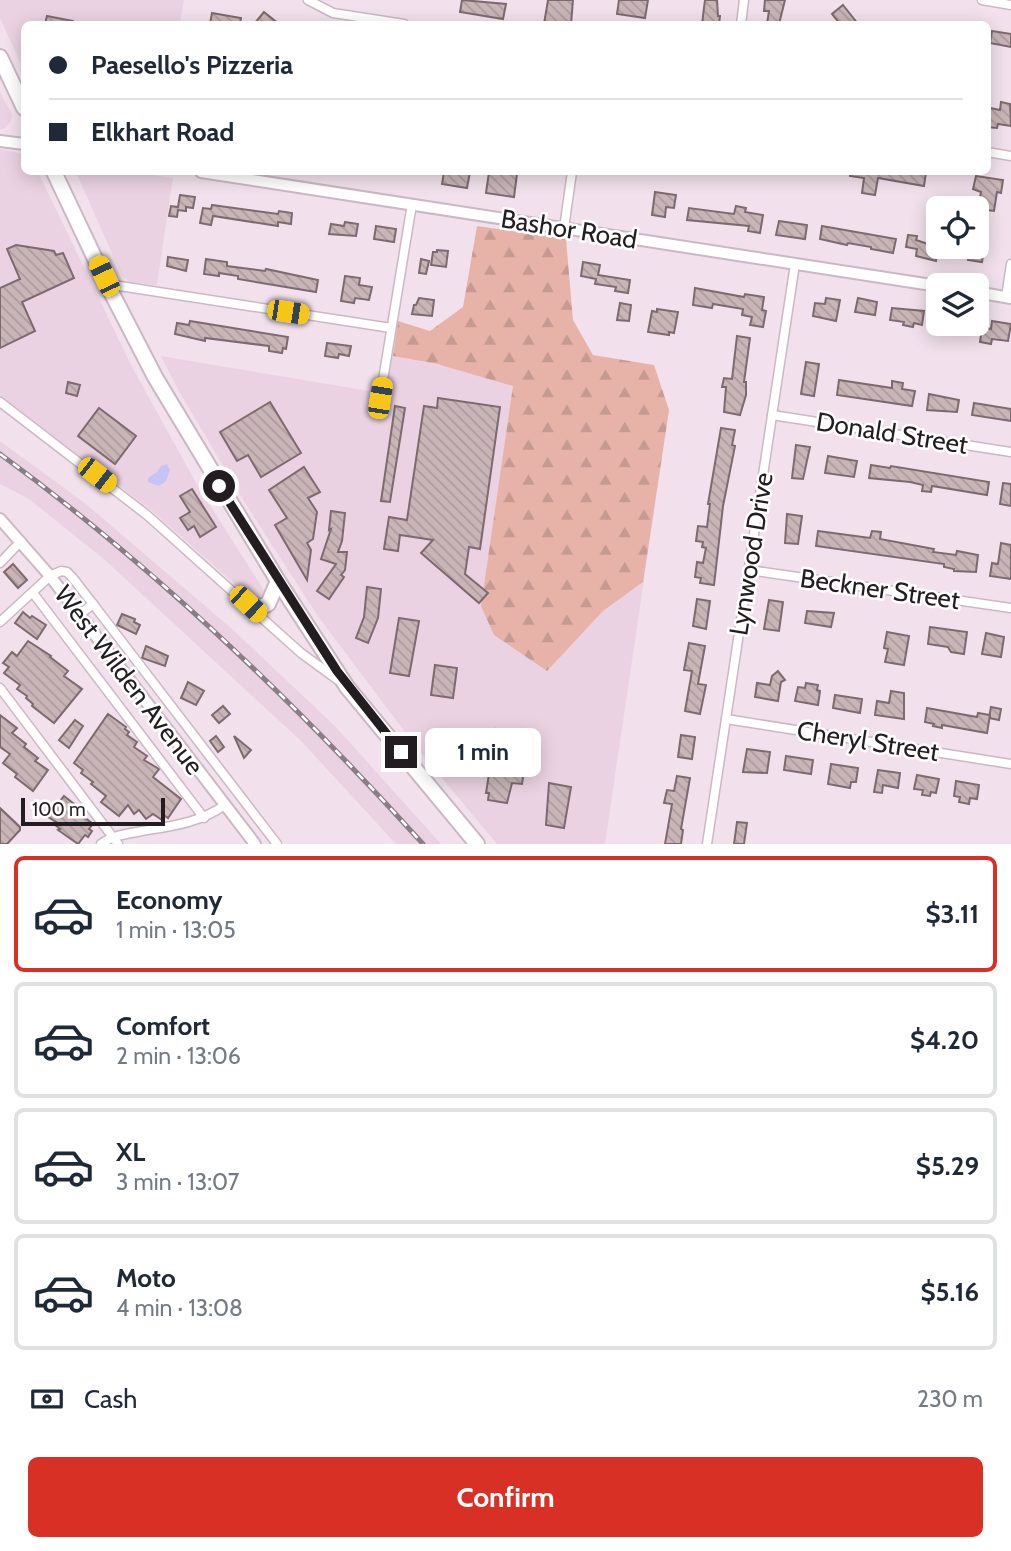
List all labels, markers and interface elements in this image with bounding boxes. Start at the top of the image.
text: Paesello's Pizzeria [91,49,293,81]
text: Elkhart Road [91,116,234,148]
map controls [926,196,989,336]
button: locate [926,196,989,259]
street label: Bashor Road [499,202,639,256]
car [86,253,123,299]
button: layers [926,273,989,336]
car [266,298,311,326]
car [367,376,394,420]
street label: Donald Street [814,405,970,461]
car [74,454,121,496]
route start [203,470,235,502]
street label: Lynwood Drive [722,470,780,638]
street label: Beckner Street [798,562,962,616]
street label: West Wilden Avenue [47,579,211,781]
car [226,582,271,626]
street label: Cheryl Street [795,714,942,768]
callout: 1 min [426,728,541,776]
route end [385,736,417,768]
text: 1 min [457,738,509,766]
scale bar [21,795,164,827]
text: 100 m [32,798,86,821]
icon: car [32,883,95,946]
text: Economy [116,884,222,916]
text: $3.11 [925,898,979,930]
text: 1 min · 13:05 [116,916,236,944]
icon: car [32,1009,95,1072]
text: Comfort [116,1010,210,1042]
text: $4.20 [910,1024,979,1056]
text: 2 min · 13:06 [116,1042,241,1070]
icon: car [32,1135,95,1198]
text: XL [116,1136,145,1168]
text: $5.29 [916,1150,979,1182]
text: 3 min · 13:07 [116,1168,239,1196]
icon: car [32,1261,95,1324]
text: Moto [116,1262,176,1294]
text: $5.16 [920,1276,979,1308]
text: 4 min · 13:08 [116,1294,243,1322]
icon: cash [28,1380,66,1418]
text: Cash [84,1383,137,1415]
text: 230 m [917,1385,983,1413]
button: Confirm [28,1457,983,1537]

